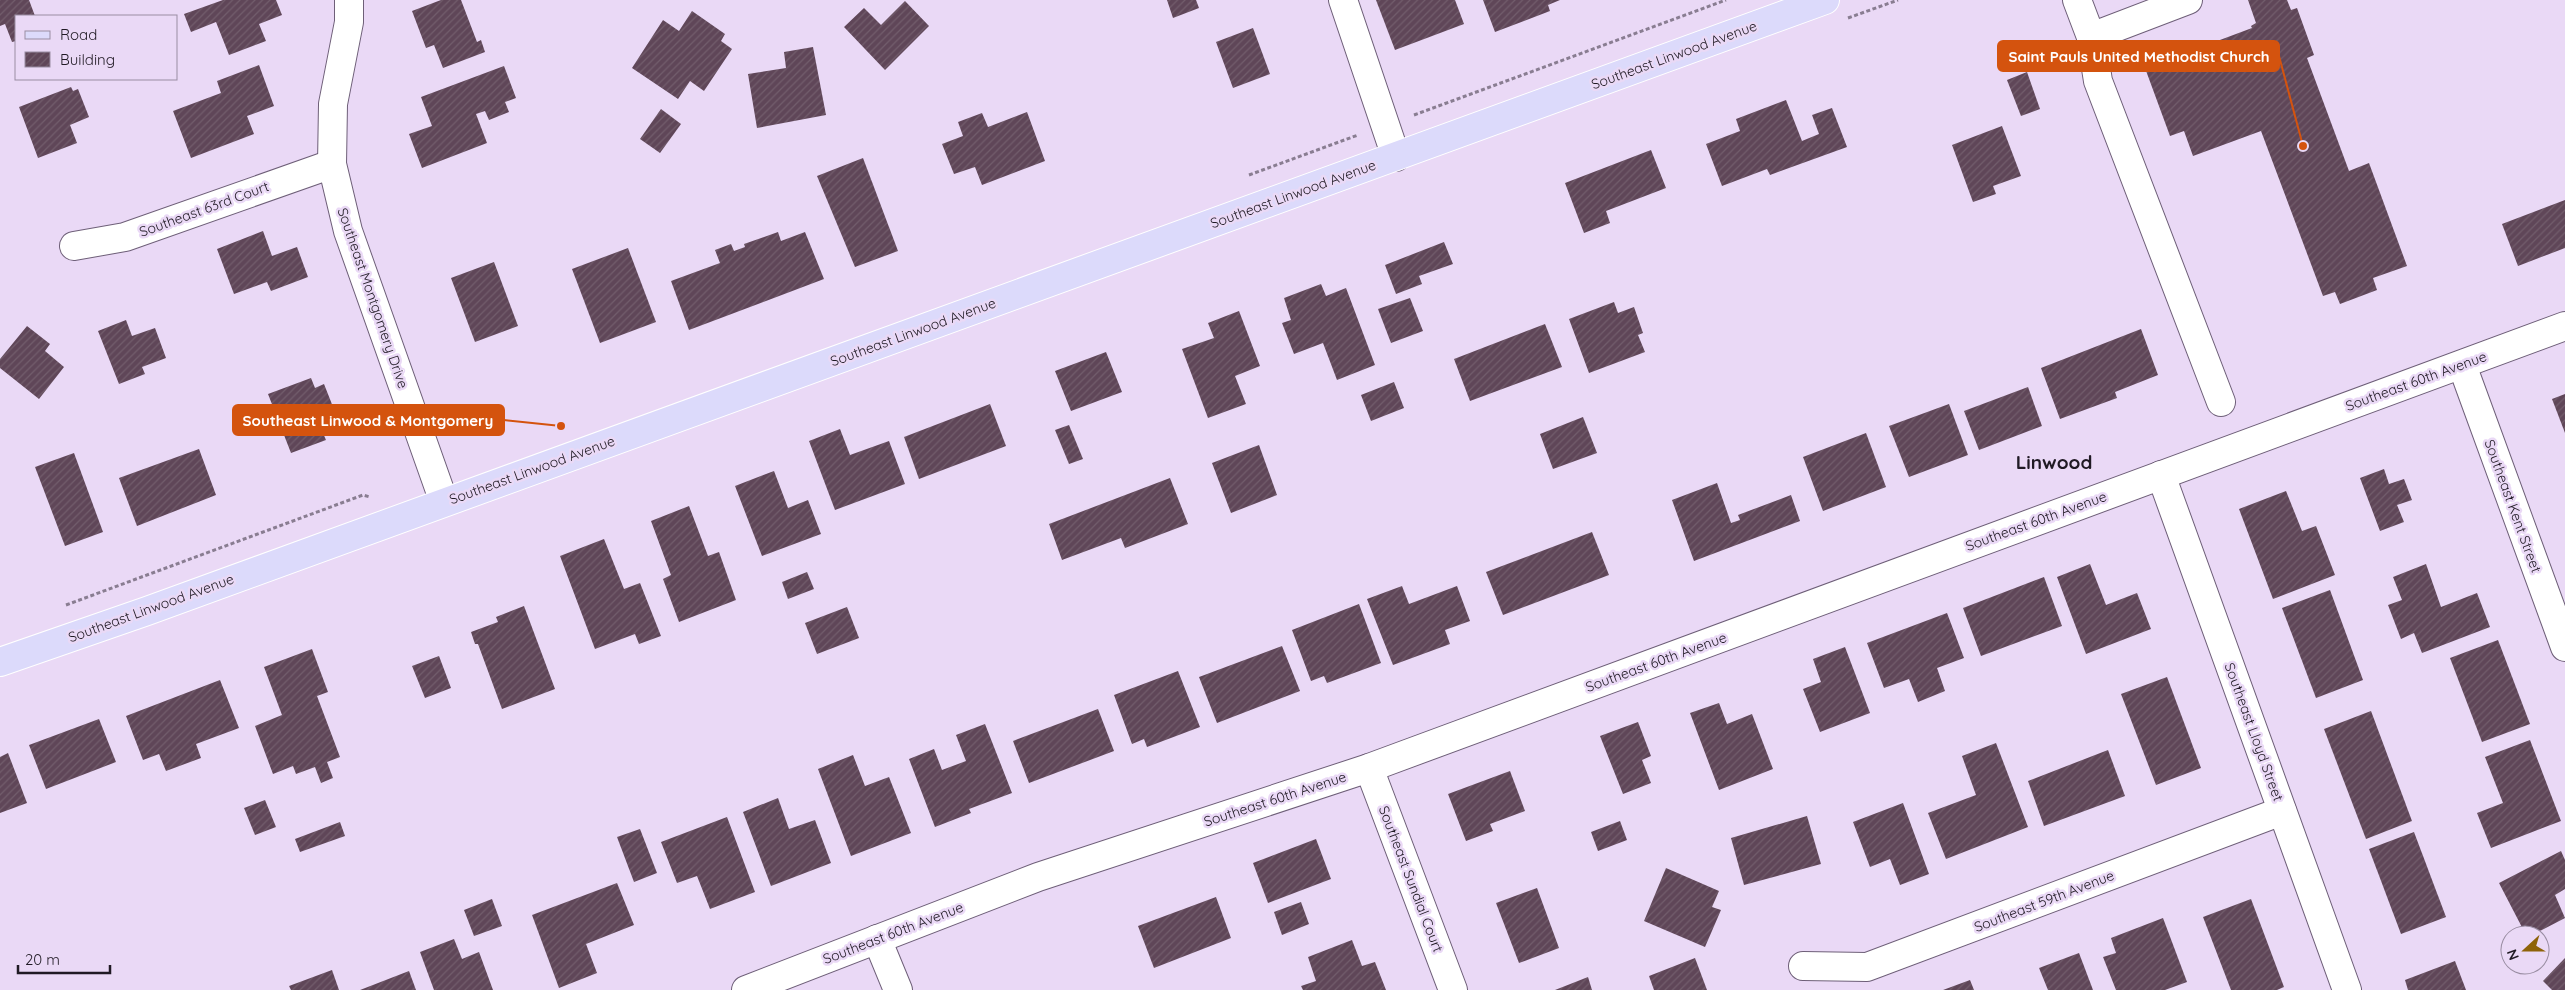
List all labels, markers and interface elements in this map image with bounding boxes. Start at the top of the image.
legend [15,15,178,80]
street label: Southeast Linwood Avenue [1589,17,1759,93]
text: Road [60,25,97,44]
callout: Saint Pauls United Methodist Church [1998,41,2279,71]
text: Saint Pauls United Methodist Church [2008,47,2270,66]
text: Building [60,50,115,69]
street label: Southeast Linwood Avenue [1208,156,1378,232]
street label: Southeast 63rd Court [137,177,271,241]
street label: Southeast Montgomery Drive [334,205,412,391]
street label: Southeast Linwood Avenue [828,294,998,370]
street label: Southeast 60th Avenue [2343,347,2489,415]
callout: Southeast Linwood & Montgomery [233,405,504,435]
text: Southeast Linwood & Montgomery [243,411,493,430]
street label: Southeast Linwood Avenue [447,432,617,508]
street label: Southeast Kent Street [2481,437,2546,575]
district label: Linwood [2016,450,2092,474]
street label: Southeast 60th Avenue [1963,487,2109,555]
street label: Southeast Linwood Avenue [66,570,236,646]
street label: Southeast 60th Avenue [1583,628,1729,696]
street label: Southeast Lloyd Street [2221,660,2288,804]
street label: Southeast 60th Avenue [1201,767,1349,831]
street label: Southeast Sundial Court [1375,803,1447,955]
street label: Southeast 59th Avenue [1971,866,2117,936]
street label: Southeast 60th Avenue [820,898,966,968]
north arrow [2500,925,2550,975]
scale bar [18,942,110,974]
text: N [2503,947,2523,963]
text: 20 m [25,950,60,969]

